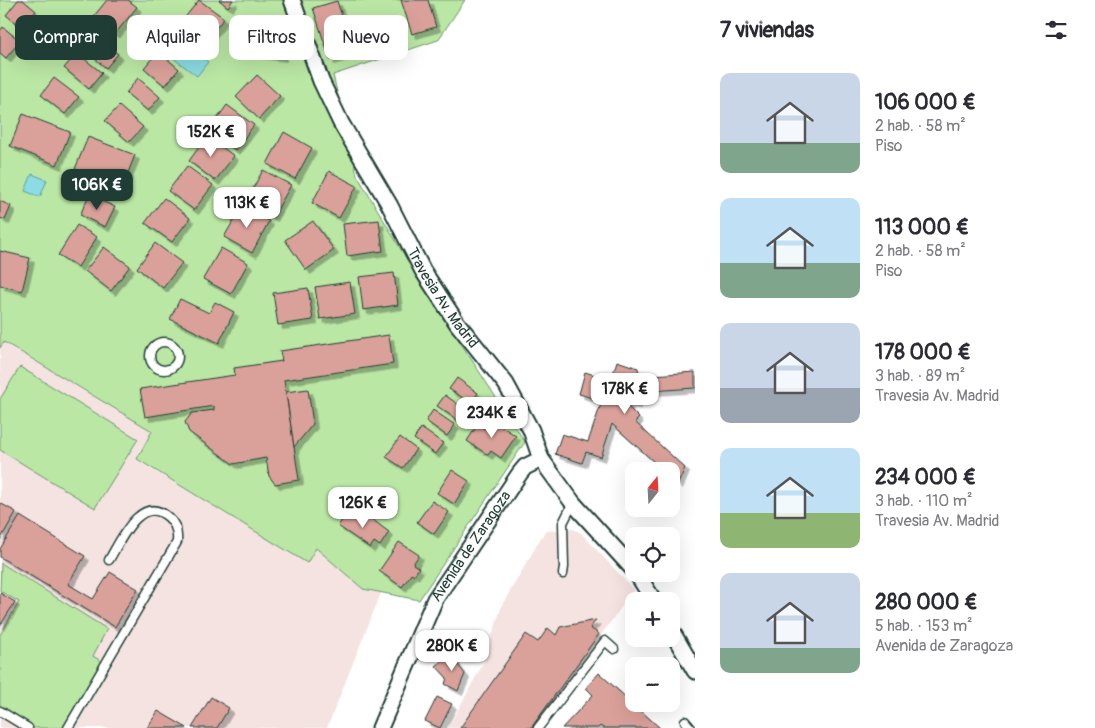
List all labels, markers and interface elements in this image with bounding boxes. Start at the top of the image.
chip: Comprar [15,15,117,60]
chip: Alquilar [127,15,219,60]
chip: Filtros [229,15,314,60]
chip: Nuevo [324,15,408,60]
icon: filters [1042,16,1070,44]
text: 7 viviendas [720,17,814,44]
text: 106 000 € [875,89,976,116]
icon: home [760,93,820,153]
pin: 152K € [170,116,252,158]
text: 2 hab. · 58 m² [875,116,966,136]
text: 152K € [187,122,235,142]
text: Piso [875,136,902,156]
pin: 106K € [56,168,138,211]
text: 106K € [72,175,122,195]
pin: 113K € [206,186,288,229]
text: 113K € [224,193,270,213]
text: 113 000 € [875,214,969,241]
icon: home [760,218,820,278]
text: 2 hab. · 58 m² [875,241,966,261]
street label: Travesia Av. Madrid [403,244,482,352]
text: Piso [875,261,902,281]
text: 178 000 € [875,339,971,366]
icon: home [760,343,820,403]
text: 3 hab. · 89 m² [875,366,965,386]
pin: 178K € [584,372,666,415]
text: 178K € [602,379,648,399]
text: Travesia Av. Madrid [875,386,999,406]
pin: 234K € [451,396,533,439]
text: 234K € [467,403,517,423]
north arrow [625,462,680,518]
map controls [625,462,680,712]
text: 234 000 € [875,464,976,491]
icon: home [760,468,820,528]
pin: 126K € [322,486,404,529]
street label: Avenida de Zaragoza [427,487,515,605]
text: 3 hab. · 110 m² [875,491,972,511]
text: 126K € [339,493,387,513]
text: Travesia Av. Madrid [875,511,999,531]
button: locate [625,527,680,582]
text: 280 000 € [875,589,978,616]
button: + [625,592,680,647]
icon: home [760,593,820,653]
text: 5 hab. · 153 m² [875,616,973,636]
pin: 280K € [411,630,493,672]
text: 280K € [426,636,478,656]
text: Avenida de Zaragoza [875,636,1013,656]
button: − [625,657,680,712]

